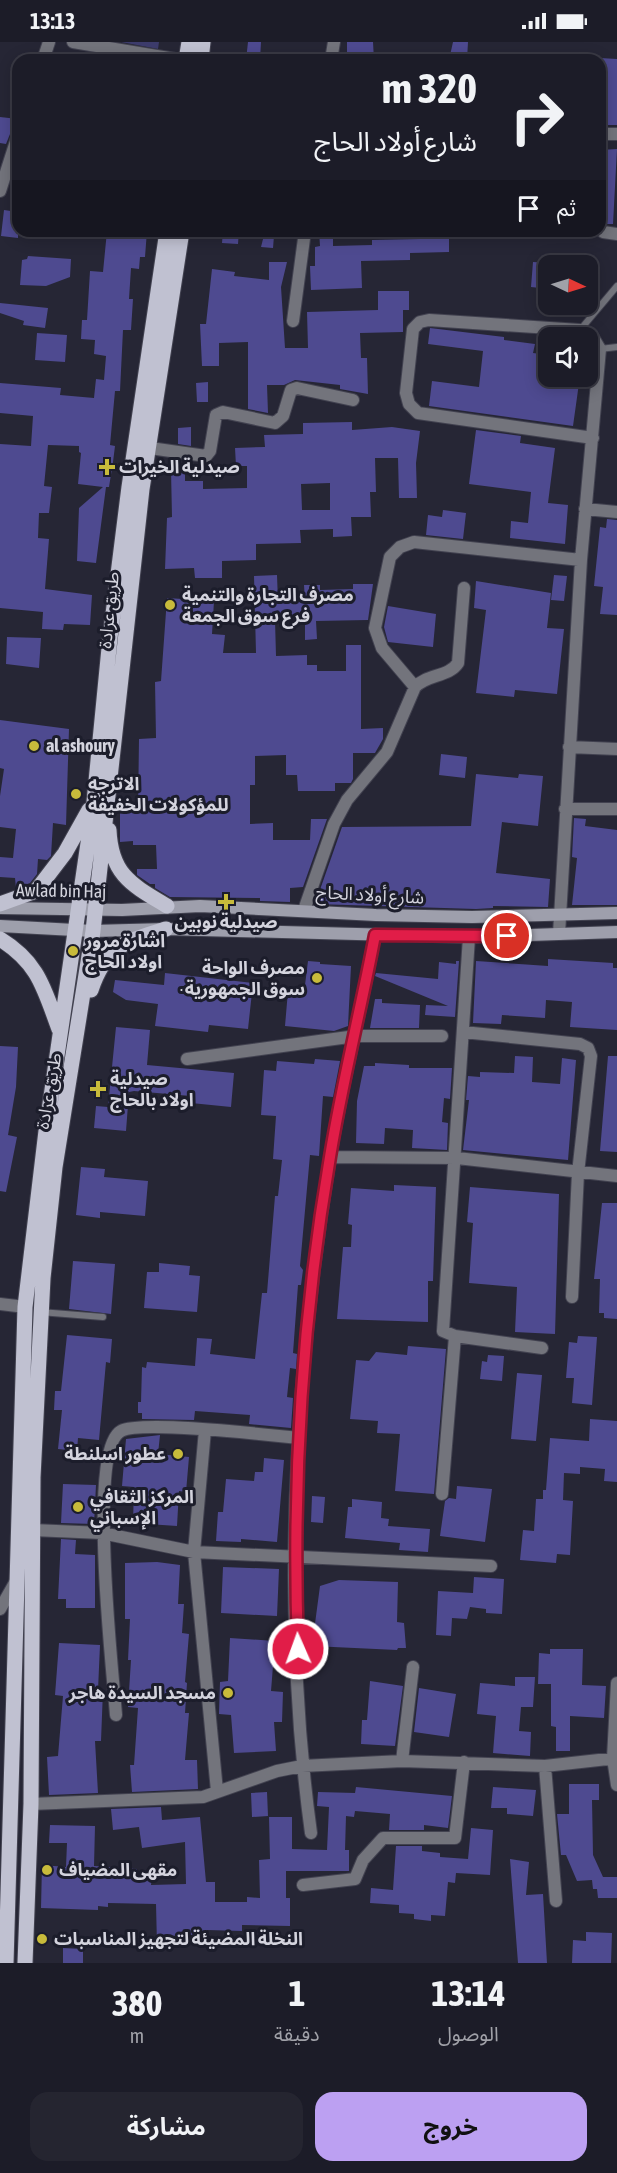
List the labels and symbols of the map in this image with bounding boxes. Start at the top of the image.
north arrow [538,255,598,315]
place label: صيدلية الخيرات [119,456,240,478]
marker: صيدلية الخيرات [100,460,114,474]
street label: طريق عرادة [94,571,124,649]
place label: مصرف التجارة والتنمية فرع سوق الجمعة [182,584,354,629]
marker: مصرف التجارة والتنمية فرع سوق الجمعة [163,598,177,612]
place label: al ashoury [46,735,116,756]
marker: al ashoury [27,739,41,753]
place label: الاترجه للمؤكولات الخفيفة [88,773,229,815]
marker: الاترجه للمؤكولات الخفيفة [69,787,83,801]
street label: Awlad bin Haj [16,879,106,902]
street label: شارع أولاد الحاج [315,881,425,912]
marker: صيدلية نوبين [219,895,233,909]
pin [481,910,532,961]
place label: صيدلية نوبين [174,911,278,932]
place label: اشارة مرور اولاد الحاج [84,930,165,975]
marker: اشارة مرور اولاد الحاج [66,944,80,958]
place label: مصرف الواحة -سوق الجمهورية [180,957,305,1000]
marker: مصرف الواحة -سوق الجمهورية [310,971,324,985]
street label: طريق عرادة [31,1051,67,1131]
place label: صيدلية اولاد بالحاج [110,1068,194,1113]
marker: صيدلية اولاد بالحاج [91,1082,105,1096]
place label: عطور اسلنطة [64,1443,166,1465]
marker: عطور اسلنطة [171,1447,185,1461]
place label: المركز الثقافي الإسباني [90,1486,194,1532]
marker: المركز الثقافي الإسباني [71,1500,85,1514]
position arrow [266,1617,330,1681]
place label: مسجد السيدة هاجر [68,1682,216,1704]
marker: مسجد السيدة هاجر [221,1686,235,1700]
place label: مقهى المضياف [59,1859,177,1880]
marker: مقهى المضياف [40,1863,54,1877]
place label: النخلة المضيئة لتجهيز المناسبات [54,1928,303,1950]
marker: النخلة المضيئة لتجهيز المناسبات [35,1932,49,1946]

